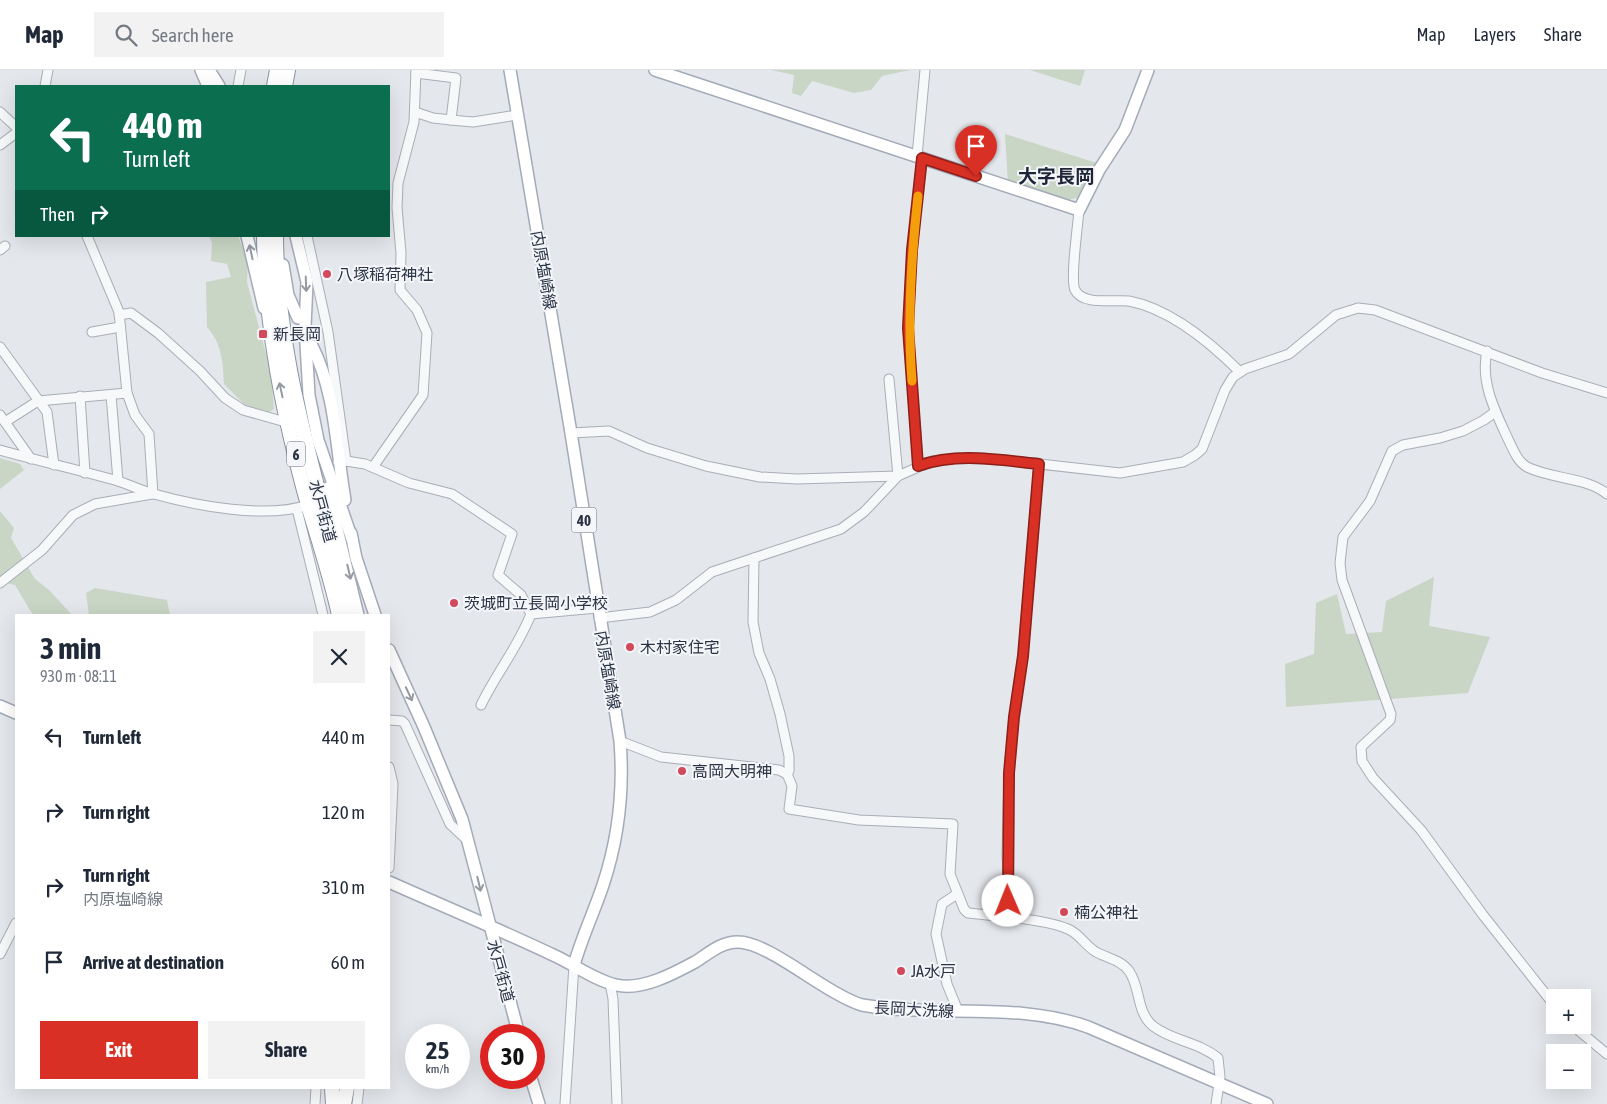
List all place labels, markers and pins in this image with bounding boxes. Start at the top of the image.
pin [955,125,997,176]
place label: 八塚稲荷神社 [337,265,433,283]
marker: 八塚稲荷神社 [321,268,333,280]
place label: 新長岡 [273,325,321,343]
marker: 新長岡 [257,328,269,340]
place label: 茨城町立長岡小学校 [464,594,608,612]
marker: 茨城町立長岡小学校 [448,597,460,609]
place label: 木村家住宅 [640,638,720,656]
marker: 木村家住宅 [624,641,636,653]
place label: 高岡大明神 [692,762,772,780]
marker: 高岡大明神 [676,765,688,777]
place label: 楠公神社 [1074,903,1138,921]
marker: 楠公神社 [1058,906,1070,918]
place label: JA水戸 [911,962,956,980]
marker: JA水戸 [895,965,907,977]

